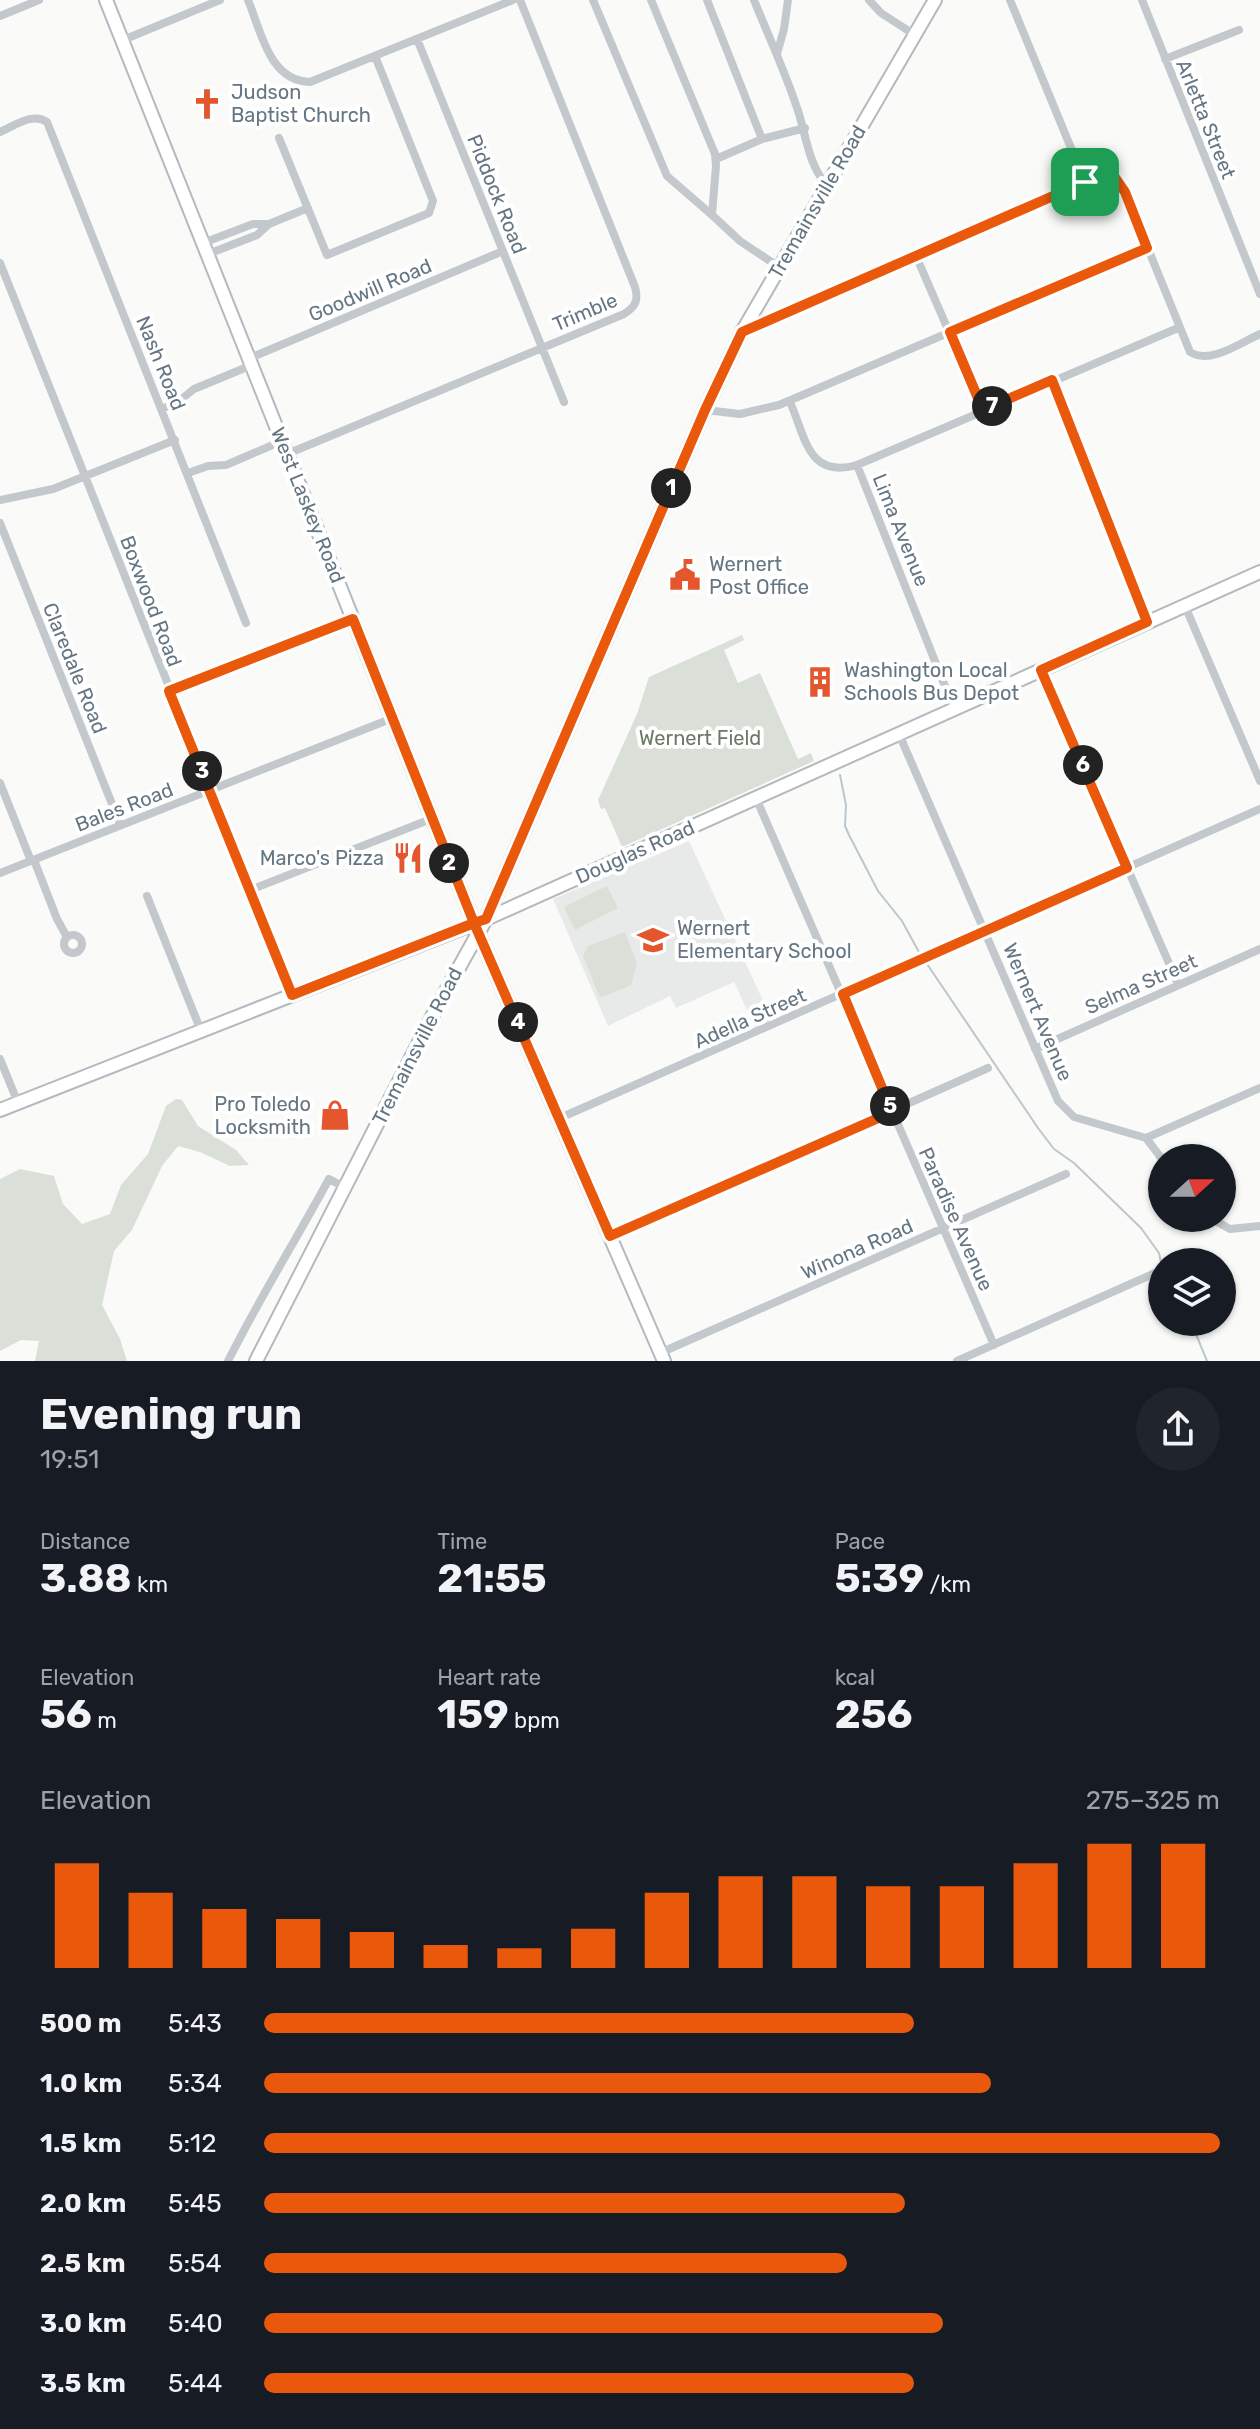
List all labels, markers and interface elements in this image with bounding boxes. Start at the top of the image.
street label: Arletta Street [1171,56,1241,182]
place label: Judson Baptist Church [231,80,371,127]
church icon: Judson Baptist Church [190,87,224,121]
street label: Tremainsville Road [763,121,871,283]
street label: Piddock Road [462,131,532,257]
pin [1051,148,1119,216]
icon: arrive [1063,160,1107,204]
street label: Goodwill Road [305,253,435,327]
street label: Trimble [549,288,621,336]
street label: Nash Road [131,312,191,414]
pin: 7 [972,386,1012,426]
text: 7 [986,392,998,419]
street label: West Laskey Road [266,424,350,586]
pin: 1 [651,468,691,508]
street label: Lima Avenue [868,470,934,590]
text: 1 [666,474,676,501]
street label: Boxwood Road [115,532,187,670]
place label: Wernert Post Office [709,552,809,599]
public building icon: Wernert Post Office [668,558,702,592]
street label: Claredale Road [38,599,112,737]
place label: Washington Local Schools Bus Depot [844,658,1019,705]
building icon: Washington Local Schools Bus Depot [803,665,837,699]
park label: Wernert Field [639,726,761,750]
pin: 6 [1063,745,1103,785]
pin: 3 [182,751,222,791]
text: 6 [1076,751,1090,778]
text: 3 [195,757,209,784]
street label: Bales Road [72,777,176,837]
street label: Douglas Road [572,815,698,889]
restaurant icon: Marco's Pizza [391,841,425,875]
pin: 2 [429,843,469,883]
place label: Marco's Pizza [260,846,384,870]
text: 2 [442,849,456,876]
place label: Wernert Elementary School [677,916,852,963]
school or university icon: Wernert Elementary School [636,923,670,957]
street label: Wernert Avenue [998,939,1078,1085]
street label: Selma Street [1081,949,1201,1019]
street label: Tremainsville Road [367,963,467,1129]
street label: Adella Street [690,983,810,1053]
pin: 4 [498,1002,538,1042]
text: 4 [510,1008,526,1035]
pin: 5 [870,1086,910,1126]
place label: Pro Toledo Locksmith [214,1092,311,1139]
text: 5 [883,1092,897,1119]
shop icon: Pro Toledo Locksmith [318,1098,352,1132]
street label: Paradise Avenue [914,1143,998,1295]
north arrow [1148,1144,1236,1232]
map controls [1148,1144,1236,1336]
street label: Winona Road [797,1214,917,1284]
button: layers [1148,1248,1236,1336]
button: share [1136,1387,1220,1471]
text: Evening run [40,1388,302,1440]
text: 19:51 [40,1444,99,1475]
text: Distance [40,1528,130,1555]
text: Time [437,1528,487,1555]
text: Pace [835,1528,885,1555]
text: 3.88 [40,1555,132,1602]
text: 21:55 [437,1555,547,1602]
text: 5:39 [835,1555,924,1602]
text: km [132,1571,168,1598]
text: /km [924,1571,971,1598]
text: Elevation [40,1664,134,1691]
text: Heart rate [437,1664,541,1691]
text: kcal [835,1664,875,1691]
text: 56 [40,1691,92,1738]
text: 159 [437,1691,509,1738]
text: 256 [835,1691,913,1738]
text: m [92,1707,117,1734]
text: bpm [509,1707,560,1734]
text: Elevation [40,1785,151,1816]
text: 275–325 m [1086,1785,1220,1816]
text: 500 m [40,2008,122,2039]
text: 5:43 [168,2008,222,2039]
text: 1.0 km [40,2068,122,2099]
text: 5:34 [168,2068,222,2099]
text: 1.5 km [40,2128,122,2159]
text: 5:12 [168,2128,217,2159]
text: 2.0 km [40,2188,126,2219]
text: 5:45 [168,2188,222,2219]
text: 2.5 km [40,2248,126,2279]
text: 5:54 [168,2248,222,2279]
text: 3.0 km [40,2308,127,2339]
text: 5:40 [168,2308,223,2339]
text: 3.5 km [40,2368,126,2399]
text: 5:44 [168,2368,222,2399]

